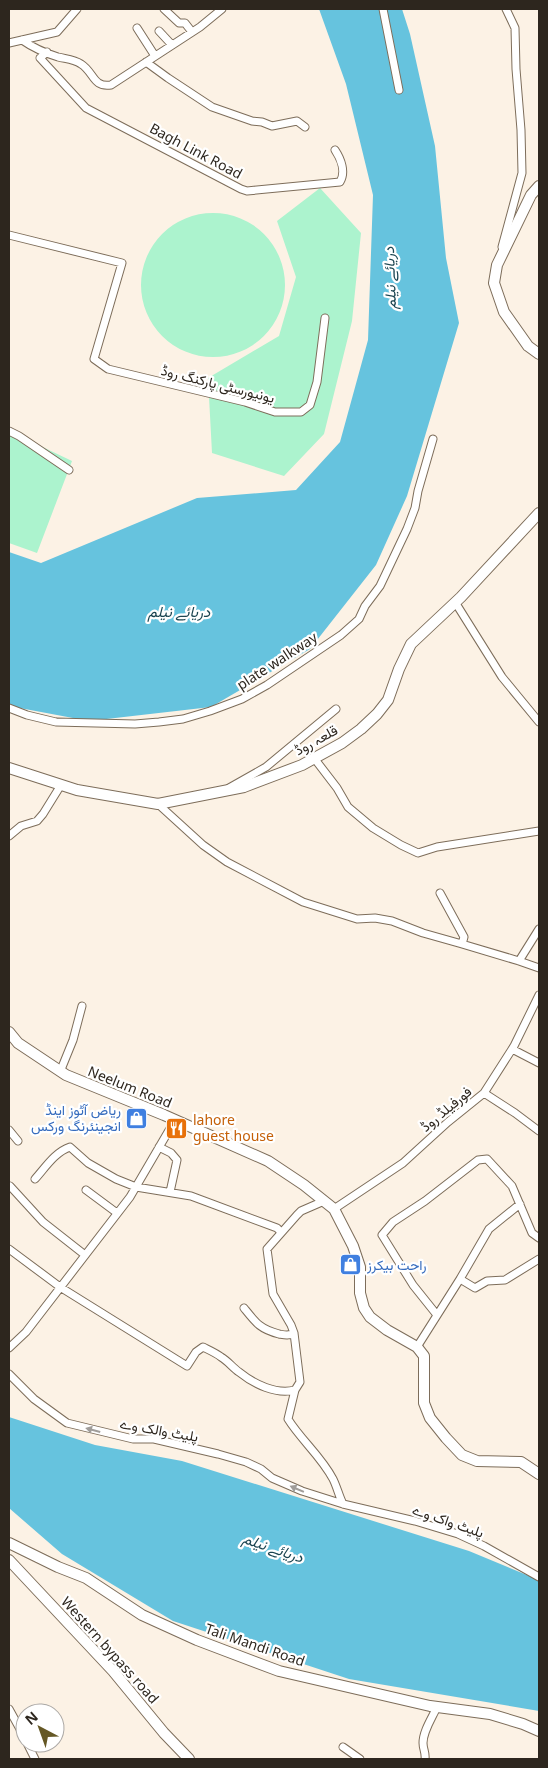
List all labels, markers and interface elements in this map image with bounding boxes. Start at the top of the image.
street label: Bagh Link Road [147,118,246,183]
water label: دریائے نیلم [378,246,401,311]
street label: یونیورسٹی پارکنگ روڈ [159,360,277,408]
water label: دریائے نیلم [147,601,211,622]
street label: plate walkway [233,627,321,694]
street label: قلعہ روڈ [291,720,341,759]
street label: Neelum Road [85,1061,175,1112]
street label: فورفیلڈ روڈ [416,1082,475,1135]
place label: ریاض آٹوز اینڈ انجینئرنگ ورکس [31,1100,121,1135]
shop icon: ریاض آٹوز اینڈ انجینئرنگ ورکس [125,1106,149,1130]
place label: lahore guest house [193,1110,274,1145]
restaurant icon: lahore guest house [165,1116,189,1140]
shop icon: راحت بیکرز [339,1253,363,1277]
place label: راحت بیکرز [366,1255,427,1274]
street label: پلیٹ والک وے [118,1413,200,1447]
one-way arrow [85,1425,100,1433]
one-way arrow [289,1484,304,1492]
street label: پلیٹ واک وے [410,1499,486,1543]
water label: دریائے نیلم [239,1527,307,1568]
street label: Western bypass road [57,1592,164,1707]
street label: Tali Mandi Road [203,1619,307,1670]
north arrow [15,1703,65,1753]
text: N [21,1707,42,1729]

